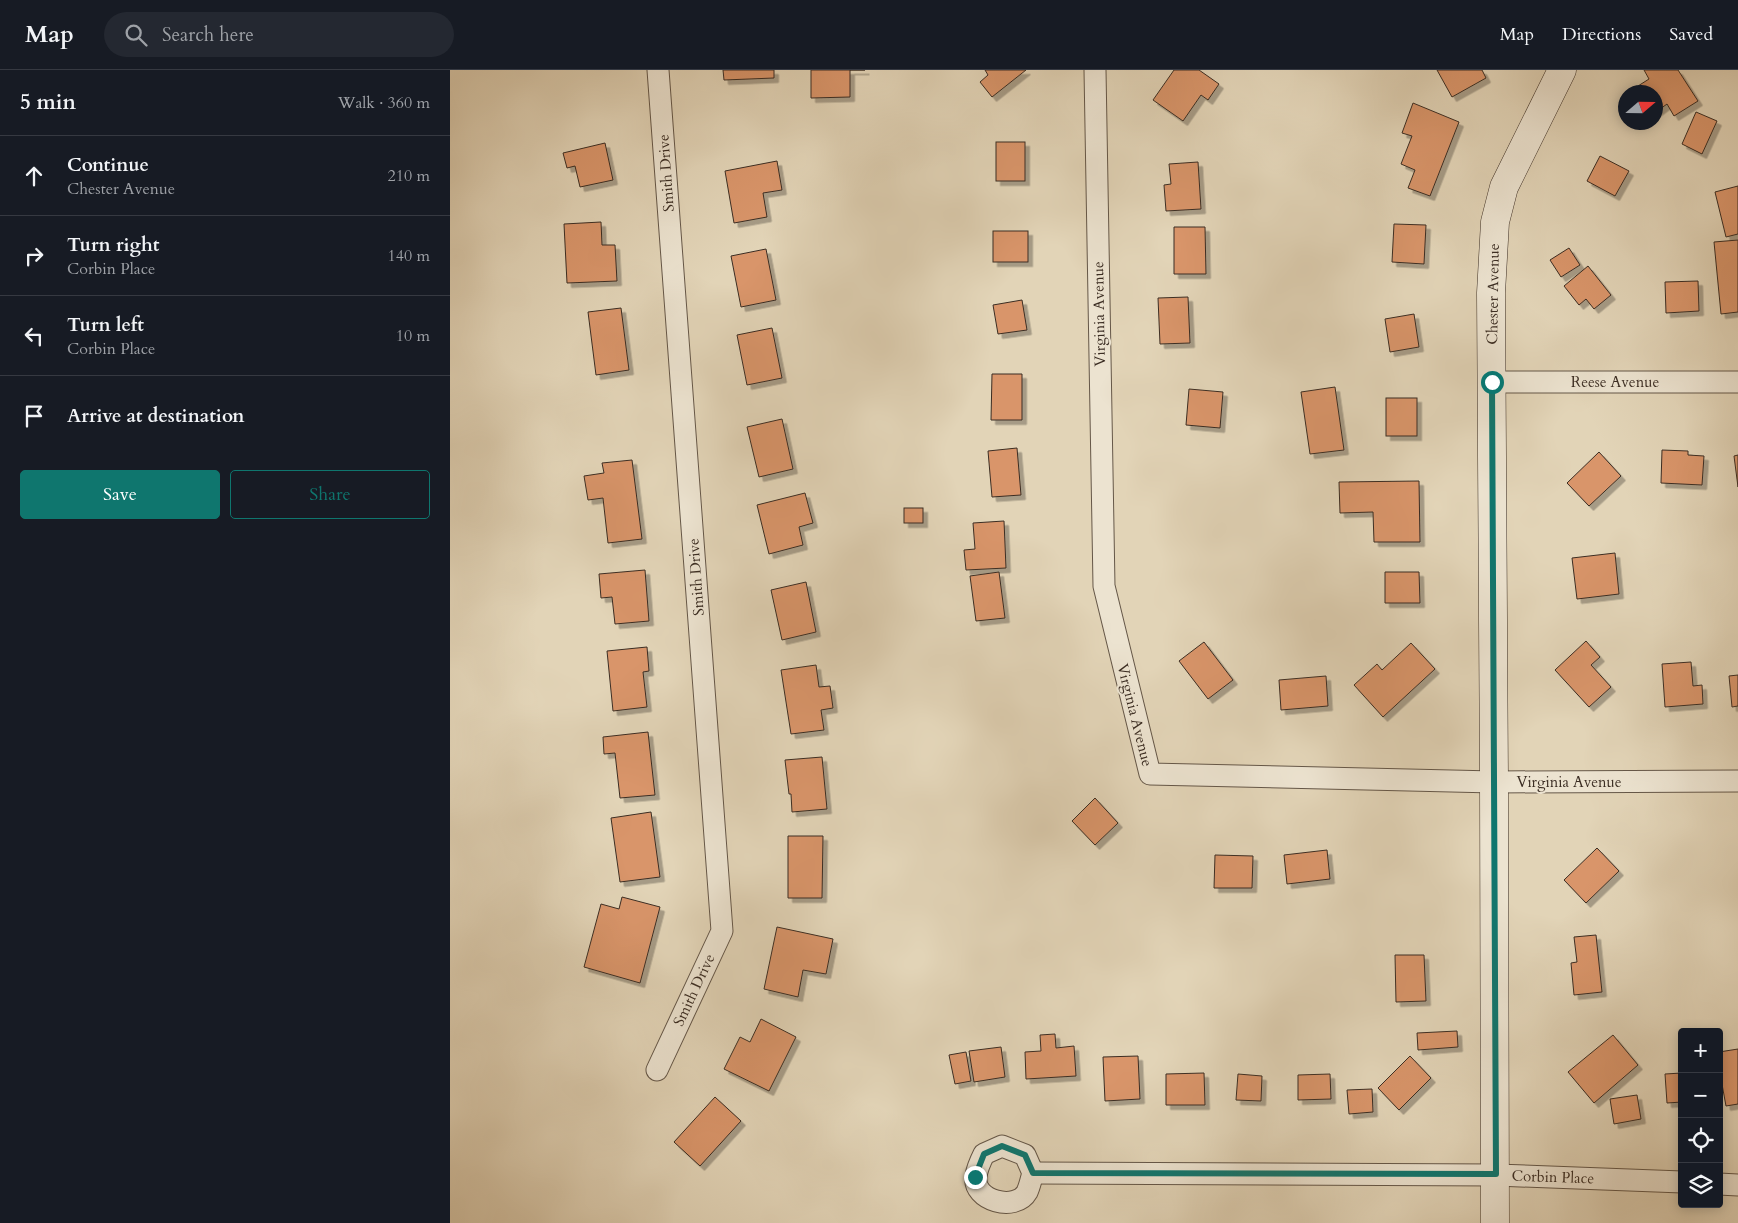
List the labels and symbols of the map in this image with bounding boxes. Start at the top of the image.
north arrow [1618,85,1663,130]
street label: Smith Drive [653,133,679,212]
street label: Chester Avenue [1482,243,1504,345]
street label: Virginia Avenue [1088,261,1110,367]
route start [1481,371,1504,394]
street label: Reese Avenue [1571,372,1659,392]
street label: Smith Drive [683,537,709,616]
street label: Virginia Avenue [1113,662,1157,769]
street label: Virginia Avenue [1516,772,1622,792]
street label: Smith Drive [669,950,720,1029]
route end [964,1166,987,1189]
street label: Corbin Place [1511,1166,1595,1188]

